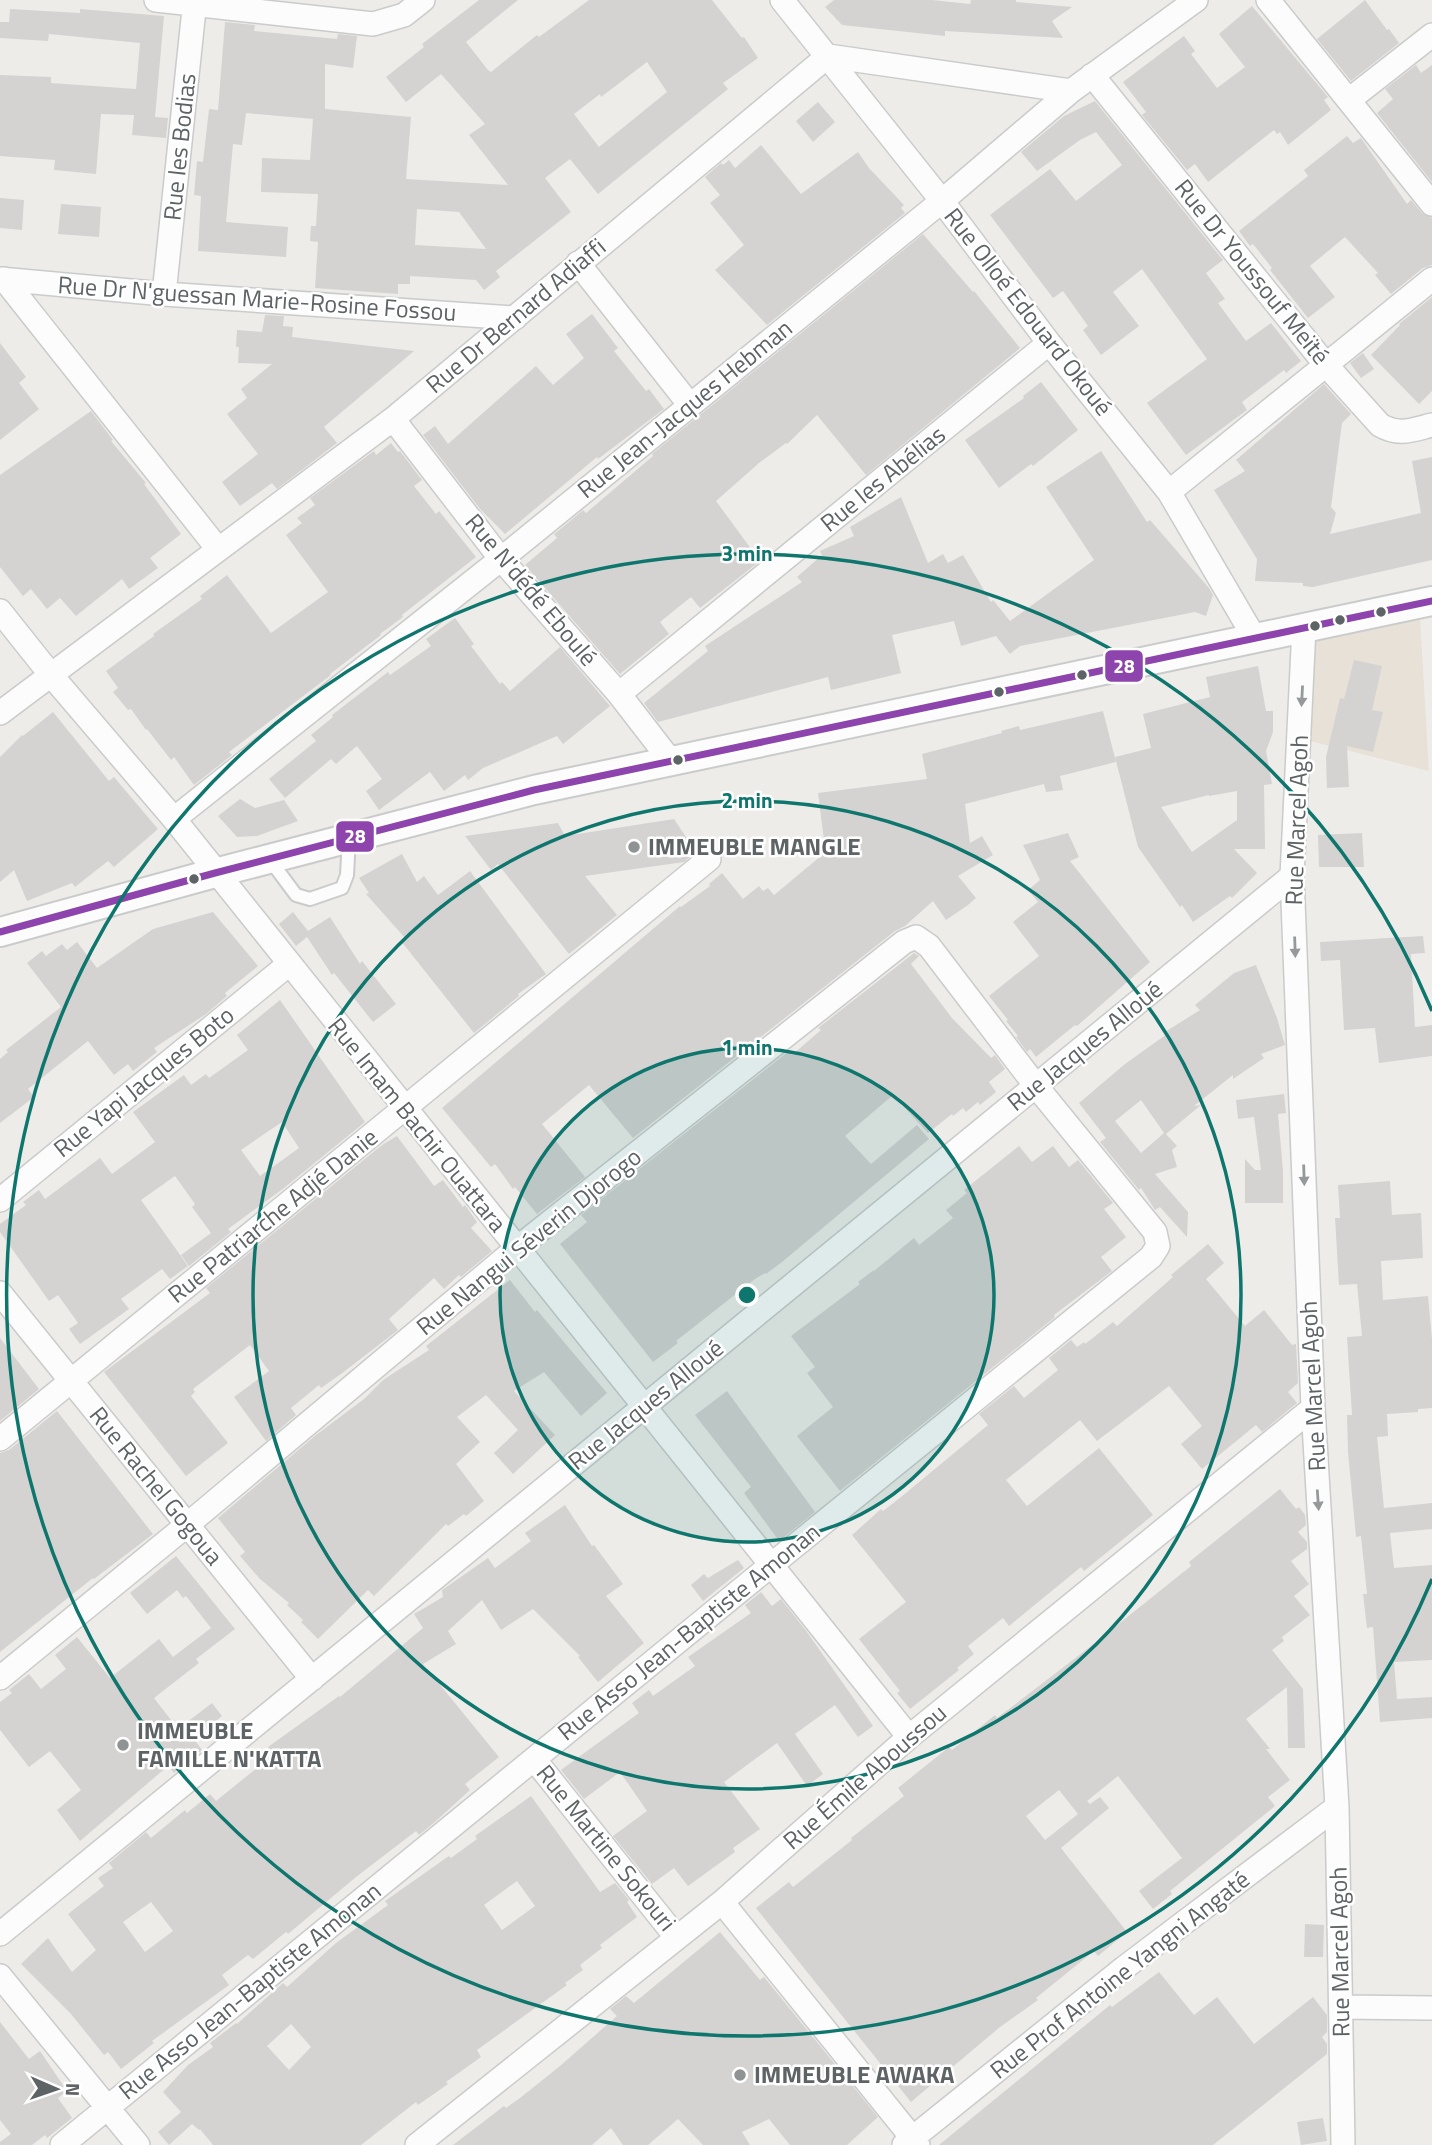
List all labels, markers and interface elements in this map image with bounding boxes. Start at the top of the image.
street label: Rue les Bodias [153,72,205,222]
street label: Rue Dr Youssouf Meïté [1167,171,1339,372]
street label: Rue Olloé Edouard Okoué [936,200,1122,423]
street label: Rue Dr Bernard Adiaffi [417,229,613,401]
street label: Rue Dr N'guessan Marie-Rosine Fossou [57,266,458,330]
street label: Rue Jean-Jacques Hebman [569,310,800,506]
street label: Rue les Abélias [812,416,953,540]
street label: Rue N'dédé Eboulé [457,505,606,674]
text: 3 min [721,537,773,569]
unlabelled marker [1374,605,1388,619]
unlabelled marker [1333,613,1347,627]
unlabelled marker [1308,619,1322,633]
line badge: 28 [1104,649,1144,683]
text: 28 [1113,651,1135,680]
unlabelled marker [1075,668,1089,682]
unlabelled marker [992,685,1006,699]
one-way arrow [1296,685,1307,707]
street label: Rue Marcel Agoh [1275,734,1317,906]
unlabelled marker [671,753,685,767]
text: 2 min [721,784,773,816]
line badge: 28 [335,820,375,853]
text: 28 [344,821,366,850]
place label: IMMEUBLE MANGLE [648,828,861,864]
marker: IMMEUBLE MANGLE [626,839,642,855]
unlabelled marker [187,872,201,886]
one-way arrow [1289,937,1301,959]
street label: Rue Jacques Alloué [999,971,1170,1119]
street label: Rue Yapi Jacques Boto [45,997,241,1165]
street label: Rue Imam Bachir Ouattara [320,1009,516,1239]
text: 1 min [721,1031,773,1063]
street label: Rue Patriarche Adjé Danie [160,1119,385,1311]
street label: Rue Nangui Séverin Djorogo [408,1139,649,1344]
one-way arrow [1298,1164,1309,1186]
centre of rings [735,1283,759,1307]
street label: Rue Marcel Agoh [1290,1300,1334,1472]
street label: Rue Jacques Alloué [560,1330,731,1478]
street label: Rue Rachel Gogoua [81,1398,232,1573]
one-way arrow [1313,1489,1324,1511]
street label: Rue Asso Jean-Baptiste Amonan [549,1514,827,1749]
street label: Rue Émile Aboussou [775,1695,954,1858]
place label: IMMEUBLE FAMILLE N'KATTA [137,1712,322,1776]
marker: IMMEUBLE FAMILLE N'KATTA [115,1737,131,1753]
street label: Rue Martine Sokouri [528,1756,685,1938]
street label: Rue Prof Antoine Yangni Angaté [982,1861,1257,2087]
street label: Rue Marcel Agoh [1320,1867,1358,2037]
street label: Rue Asso Jean-Baptiste Amonan [110,1873,388,2108]
north arrow [21,2054,91,2124]
place label: IMMEUBLE AWAKA [754,2056,955,2092]
marker: IMMEUBLE AWAKA [732,2067,748,2083]
text: N [59,2083,88,2097]

